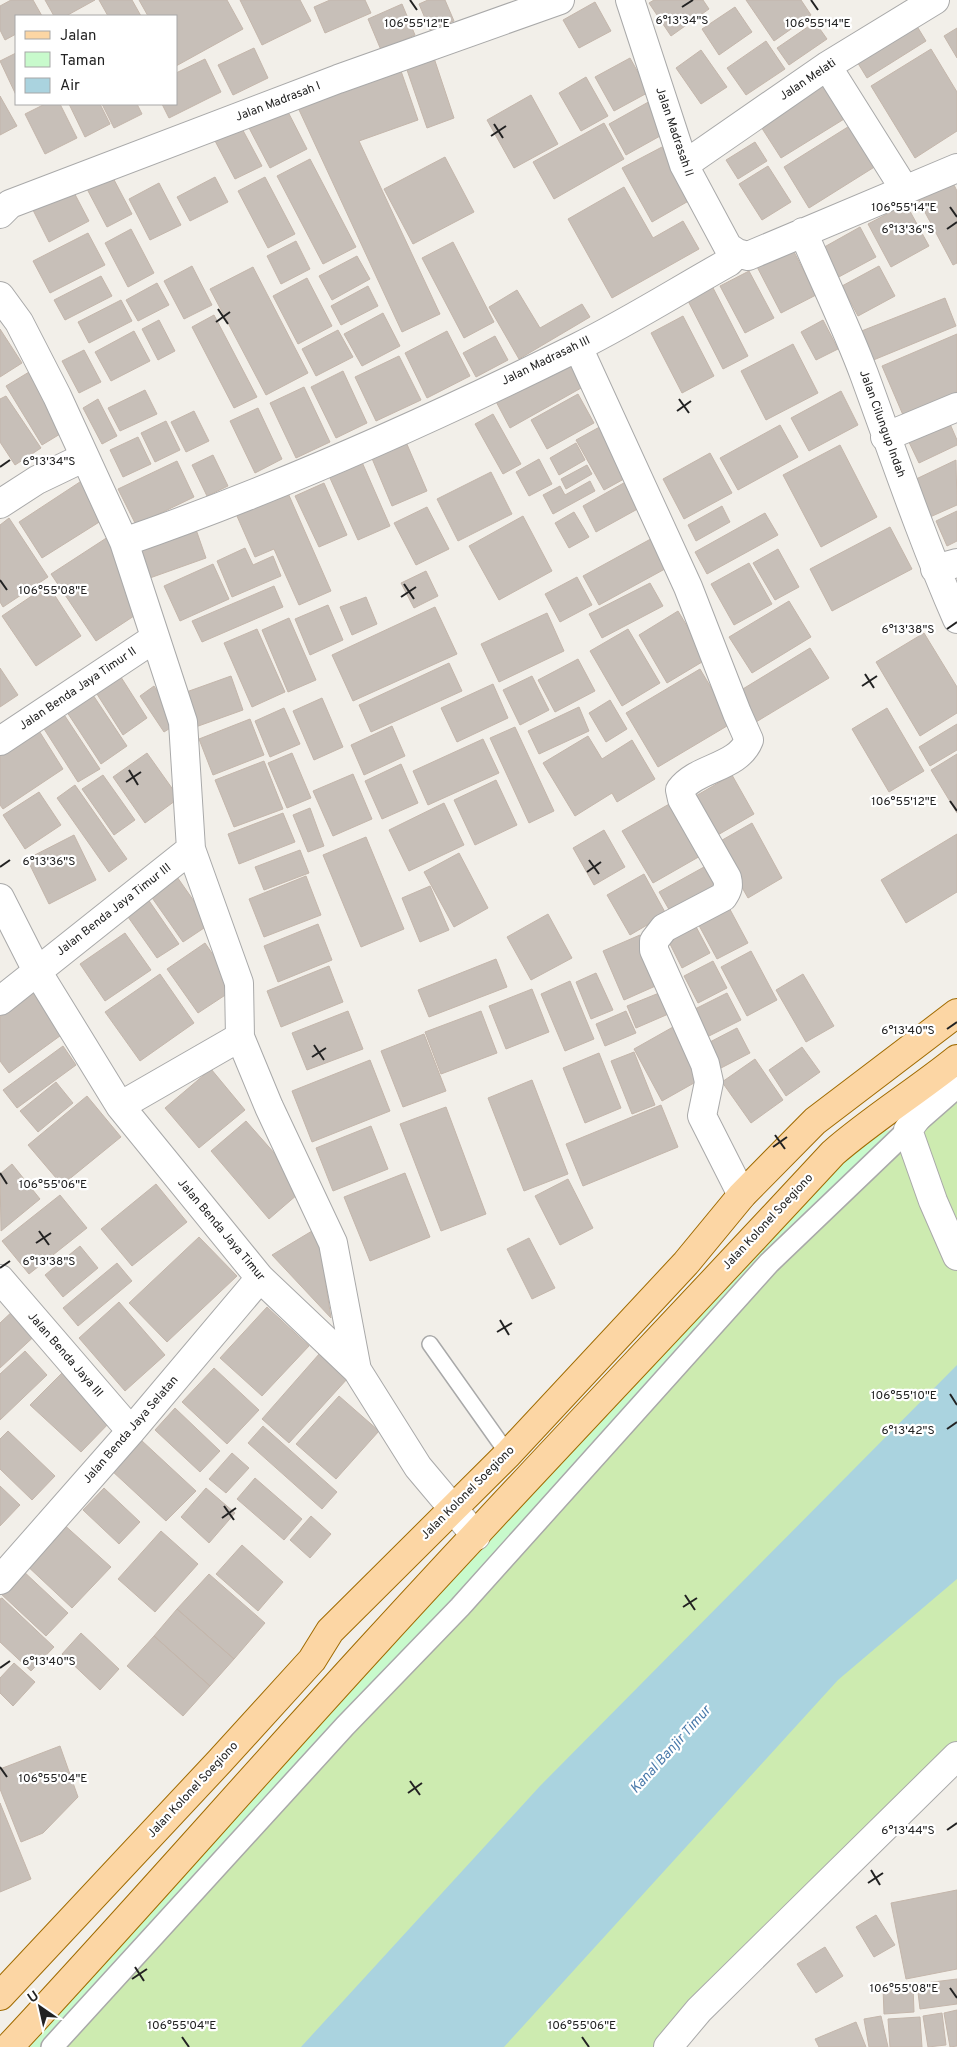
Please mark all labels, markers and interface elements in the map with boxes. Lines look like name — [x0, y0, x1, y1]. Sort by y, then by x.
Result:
text: 6°13'34"S — [655, 13, 709, 29]
legend — [15, 15, 178, 105]
text: 106°55'12"E — [384, 16, 450, 32]
text: 106°55'14"E — [785, 16, 851, 32]
text: Jalan — [60, 27, 97, 46]
text: Taman — [60, 52, 105, 71]
street label: Jalan Melati — [777, 55, 839, 105]
text: Air — [60, 77, 80, 96]
street label: Jalan Madrasah I — [233, 78, 323, 126]
street label: Jalan Madrasah II — [651, 85, 697, 179]
text: 106°55'14"E — [871, 200, 937, 216]
text: 6°13'36"S — [882, 222, 934, 238]
street label: Jalan Madrasah III — [499, 333, 593, 389]
street label: Jalan Cilungup Indah — [855, 368, 909, 480]
text: 6°13'34"S — [22, 454, 76, 470]
text: 106°55'08"E — [19, 583, 87, 599]
text: 6°13'38"S — [882, 622, 934, 638]
street label: Jalan Benda Jaya Timur II — [16, 644, 140, 734]
text: 106°55'12"E — [871, 794, 937, 810]
text: 6°13'36"S — [23, 854, 75, 870]
street label: Jalan Benda Jaya Timur III — [53, 860, 175, 960]
text: 6°13'40"S — [881, 1023, 935, 1039]
street label: Jalan Kolonel Soegiono — [719, 1170, 817, 1274]
street label: Jalan Benda Jaya Timur — [173, 1176, 269, 1285]
text: 106°55'06"E — [19, 1177, 87, 1193]
text: 6°13'38"S — [23, 1254, 75, 1270]
street label: Jalan Benda Jaya III — [24, 1309, 106, 1401]
street label: Jalan Benda Jaya Selatan — [80, 1373, 182, 1487]
text: 106°55'10"E — [871, 1388, 937, 1404]
text: 6°13'42"S — [881, 1423, 935, 1439]
street label: Jalan Kolonel Soegiono — [418, 1443, 518, 1543]
text: 6°13'40"S — [22, 1654, 76, 1670]
water label: Kanal Banjir Timur — [627, 1701, 716, 1797]
street label: Jalan Kolonel Soegiono — [144, 1738, 242, 1842]
text: 106°55'04"E — [19, 1771, 87, 1787]
text: 6°13'44"S — [881, 1823, 935, 1839]
text: 106°55'08"E — [870, 1981, 938, 1997]
north arrow — [15, 1982, 65, 2032]
text: U — [25, 1988, 42, 2007]
text: 106°55'04"E — [148, 2018, 216, 2034]
text: 106°55'06"E — [548, 2018, 616, 2034]

